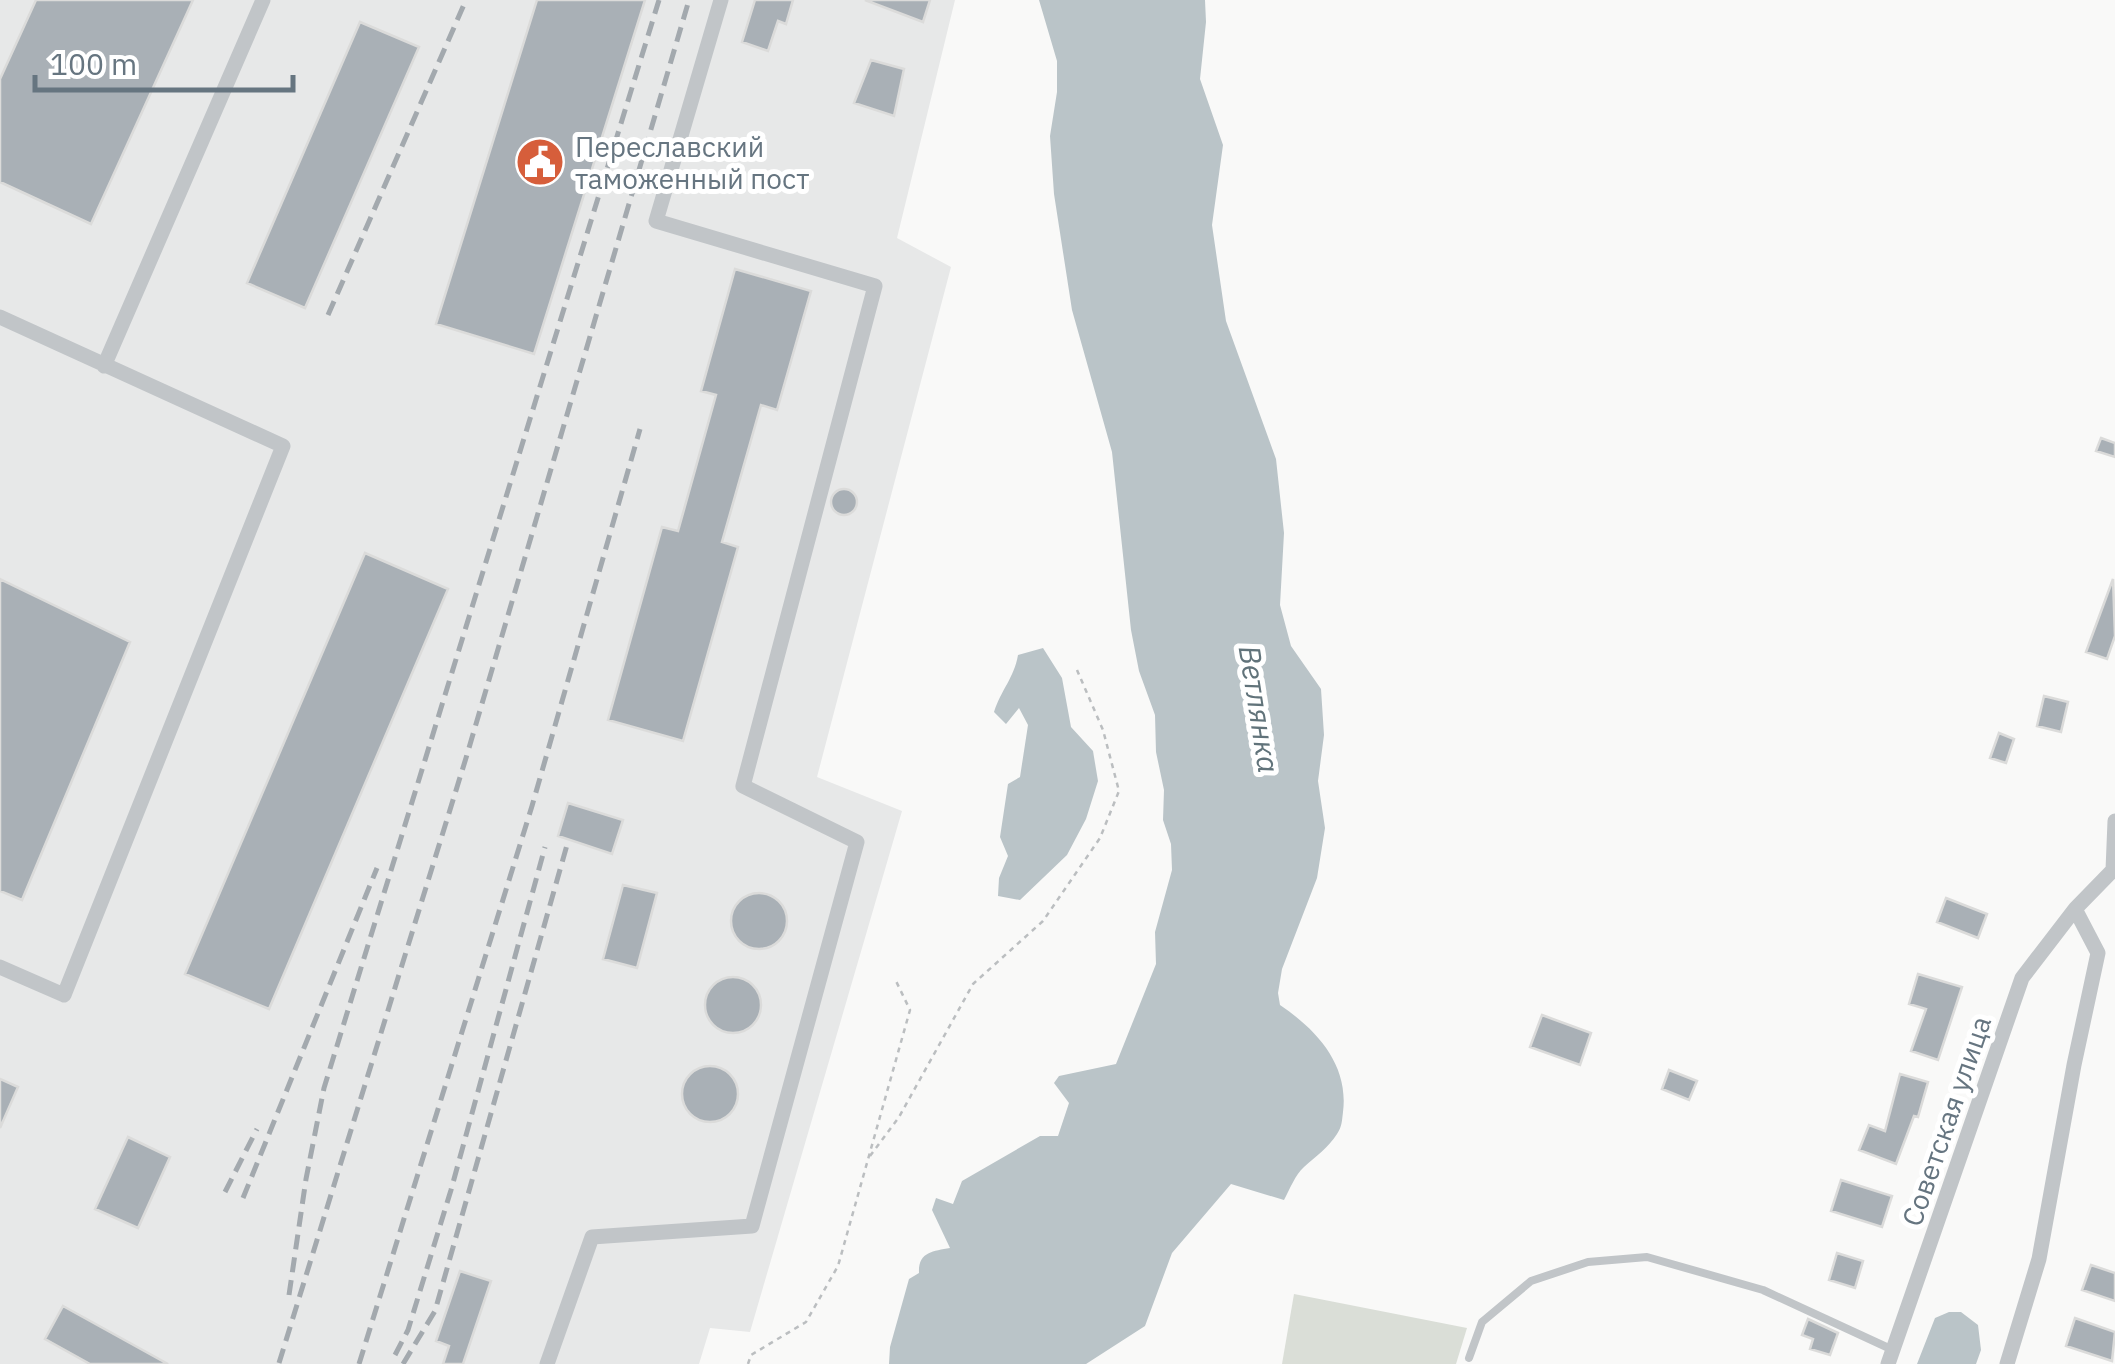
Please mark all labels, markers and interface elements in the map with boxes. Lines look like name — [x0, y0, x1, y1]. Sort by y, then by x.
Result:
scale bar — [35, 30, 292, 92]
text: 100 m — [50, 44, 137, 83]
place label: Переславский таможенный пост — [575, 128, 809, 197]
public building icon: Переславский таможенный пост — [514, 136, 566, 188]
water label: Ветлянка — [1231, 643, 1289, 775]
street label: Советская улица — [1893, 1011, 1999, 1231]

